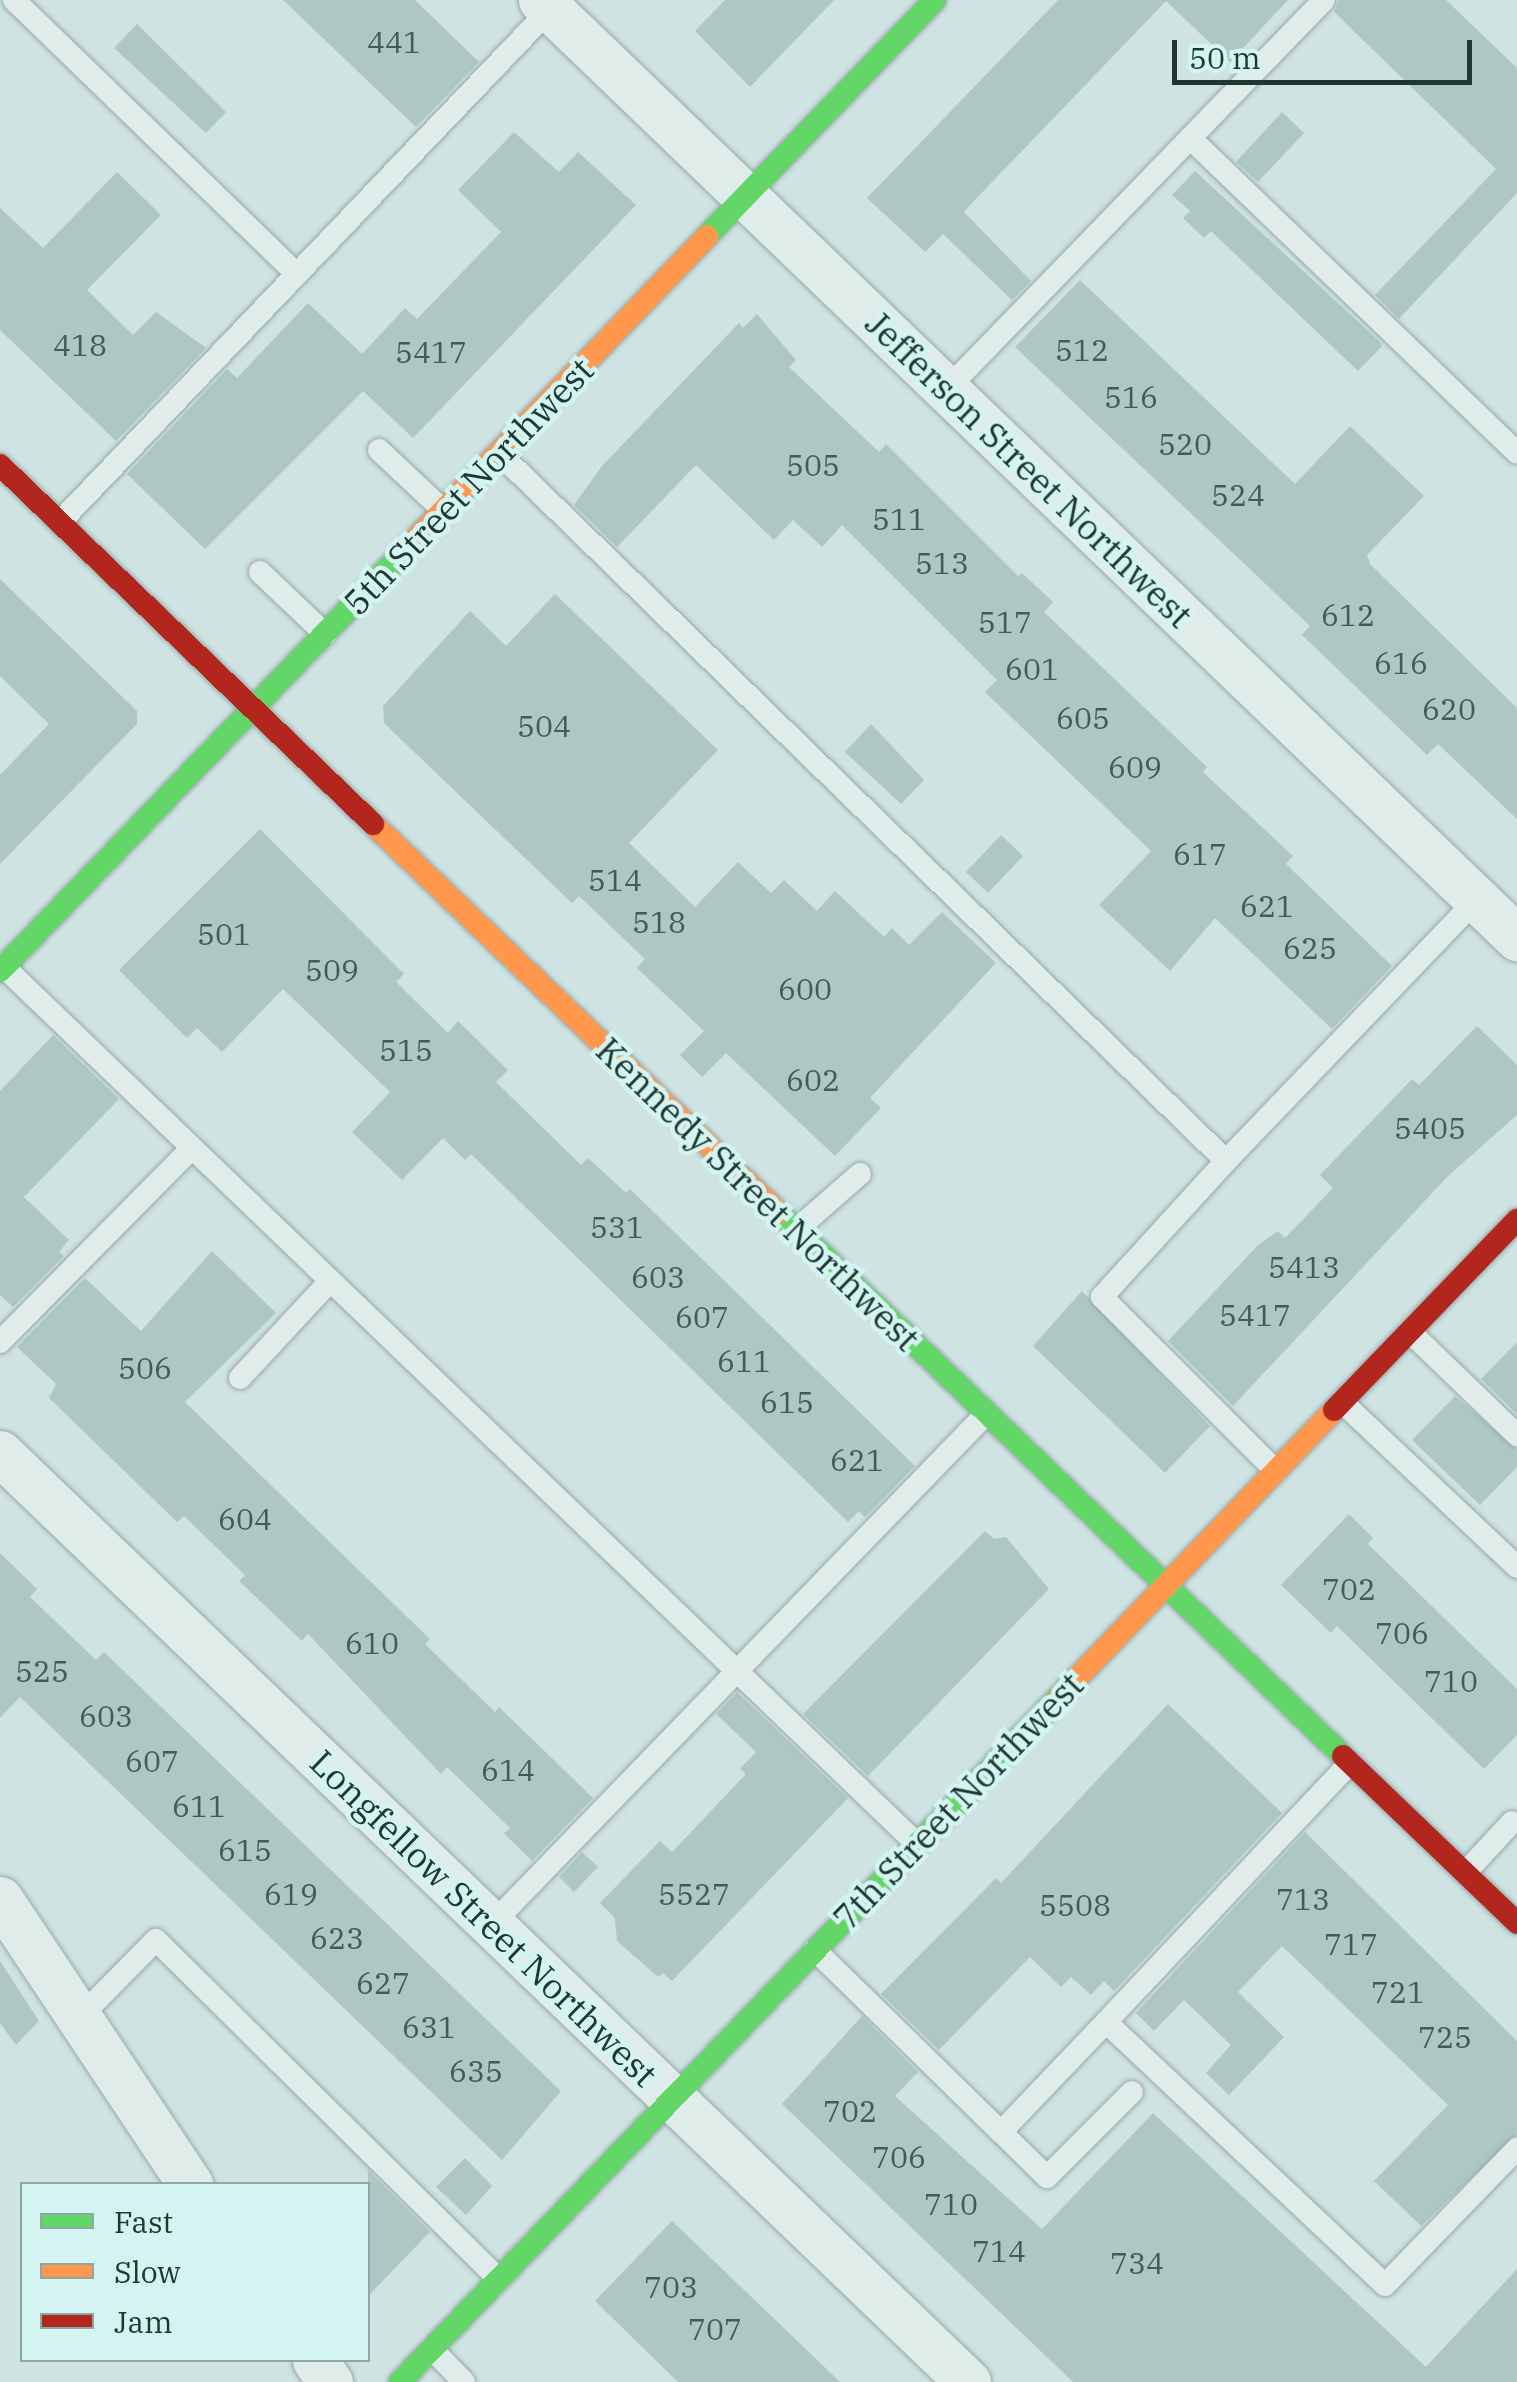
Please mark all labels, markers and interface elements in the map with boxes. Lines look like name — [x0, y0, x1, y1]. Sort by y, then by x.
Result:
scale bar — [1177, 20, 1477, 82]
house number: 441 — [367, 24, 421, 60]
text: 50 m — [1189, 38, 1261, 77]
street label: Jefferson Street Northwest — [857, 302, 1201, 636]
house number: 418 — [53, 327, 107, 363]
house number: 512 — [1055, 332, 1109, 368]
house number: 5417 — [395, 334, 467, 370]
street label: 5th Street Northwest — [334, 349, 602, 623]
house number: 516 — [1104, 379, 1158, 415]
house number: 520 — [1158, 426, 1212, 462]
house number: 505 — [786, 447, 840, 483]
house number: 524 — [1211, 477, 1265, 513]
house number: 511 — [872, 501, 926, 537]
house number: 513 — [915, 545, 969, 581]
house number: 612 — [1321, 597, 1375, 633]
house number: 517 — [978, 604, 1032, 640]
house number: 616 — [1374, 645, 1428, 681]
house number: 601 — [1005, 651, 1059, 687]
house number: 620 — [1422, 691, 1476, 727]
house number: 605 — [1056, 700, 1110, 736]
house number: 504 — [517, 708, 571, 744]
house number: 609 — [1108, 749, 1162, 785]
house number: 617 — [1173, 836, 1227, 872]
house number: 514 — [588, 862, 642, 898]
house number: 621 — [1240, 888, 1294, 924]
house number: 518 — [632, 904, 686, 940]
house number: 501 — [197, 916, 251, 952]
house number: 625 — [1283, 930, 1337, 966]
house number: 509 — [305, 952, 359, 988]
house number: 600 — [778, 971, 832, 1007]
street label: Kennedy Street Northwest — [588, 1029, 928, 1359]
house number: 515 — [379, 1032, 433, 1068]
house number: 602 — [786, 1062, 840, 1098]
house number: 5405 — [1394, 1110, 1466, 1146]
house number: 531 — [590, 1209, 644, 1245]
house number: 5413 — [1268, 1249, 1340, 1285]
house number: 603 — [631, 1259, 685, 1295]
house number: 5417 — [1219, 1297, 1291, 1333]
house number: 607 — [675, 1299, 729, 1335]
house number: 611 — [717, 1343, 771, 1379]
house number: 506 — [118, 1350, 172, 1386]
house number: 615 — [760, 1384, 814, 1420]
house number: 621 — [830, 1442, 884, 1478]
house number: 604 — [218, 1501, 272, 1537]
house number: 702 — [1322, 1571, 1376, 1607]
house number: 706 — [1375, 1615, 1429, 1651]
house number: 610 — [345, 1625, 399, 1661]
house number: 525 — [15, 1653, 69, 1689]
house number: 710 — [1424, 1663, 1478, 1699]
street label: 7th Street Northwest — [824, 1664, 1092, 1938]
house number: 603 — [79, 1698, 133, 1734]
street label: Longfellow Street Northwest — [302, 1741, 666, 2095]
house number: 607 — [125, 1743, 179, 1779]
house number: 614 — [481, 1752, 535, 1788]
house number: 611 — [172, 1788, 226, 1824]
house number: 615 — [218, 1832, 272, 1868]
house number: 619 — [264, 1876, 318, 1912]
house number: 5527 — [658, 1876, 730, 1912]
house number: 713 — [1276, 1881, 1330, 1917]
house number: 5508 — [1039, 1887, 1111, 1923]
house number: 623 — [310, 1920, 364, 1956]
house number: 717 — [1324, 1926, 1378, 1962]
house number: 627 — [356, 1965, 410, 2001]
house number: 721 — [1371, 1974, 1425, 2010]
house number: 631 — [402, 2009, 456, 2045]
house number: 725 — [1418, 2019, 1472, 2055]
house number: 635 — [449, 2053, 503, 2089]
house number: 702 — [823, 2093, 877, 2129]
house number: 706 — [872, 2139, 926, 2175]
legend — [20, 2182, 370, 2362]
house number: 710 — [924, 2186, 978, 2222]
text: Fast — [114, 2202, 173, 2241]
house number: 714 — [972, 2233, 1026, 2269]
house number: 734 — [1110, 2245, 1164, 2281]
text: Slow — [114, 2252, 181, 2291]
house number: 703 — [644, 2269, 698, 2305]
text: Jam — [114, 2302, 173, 2341]
house number: 707 — [688, 2311, 742, 2347]

